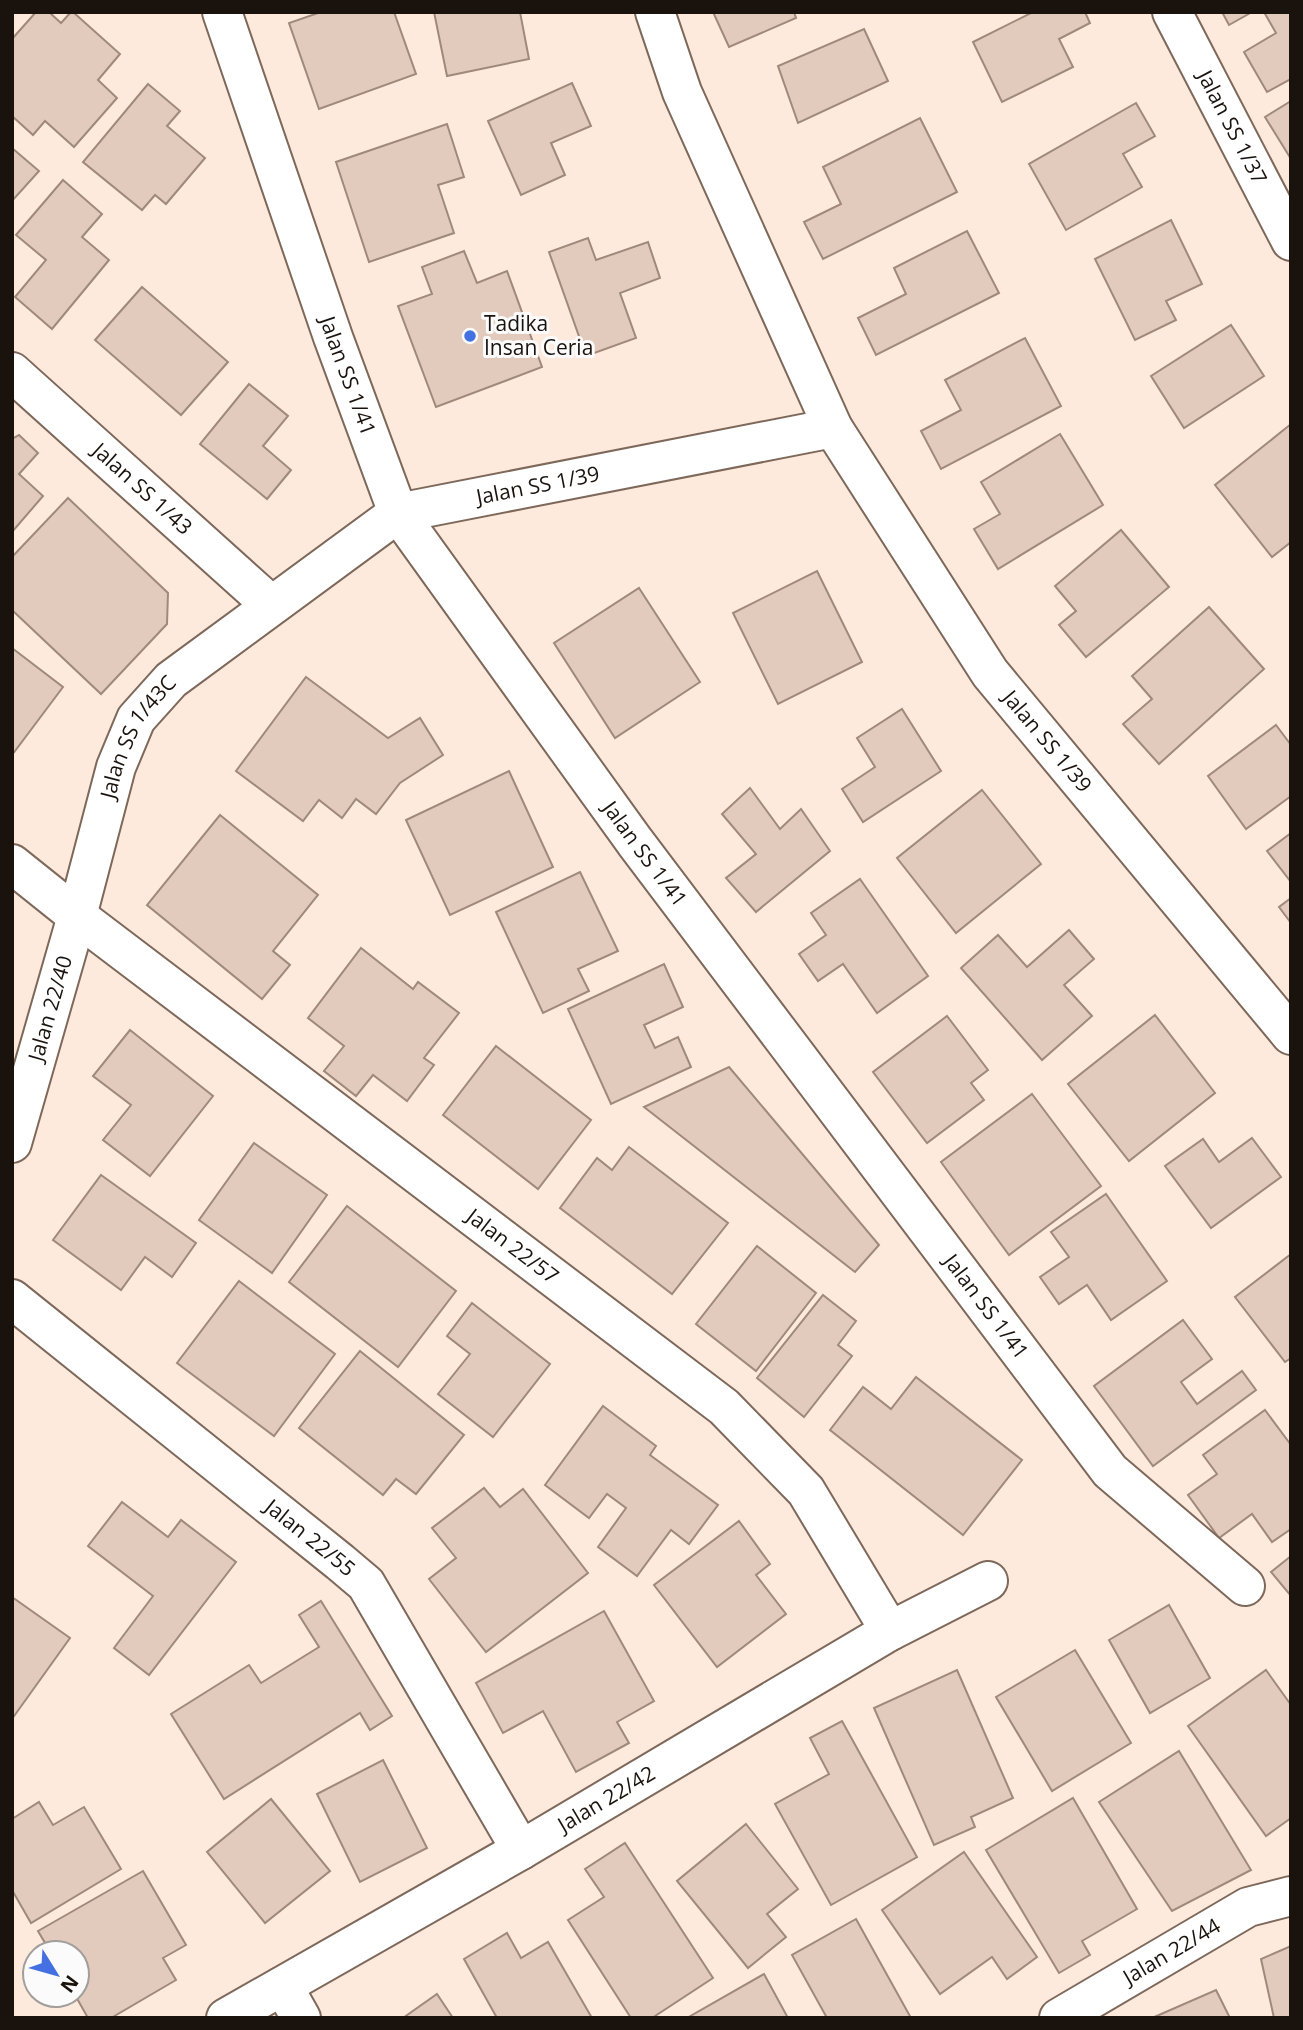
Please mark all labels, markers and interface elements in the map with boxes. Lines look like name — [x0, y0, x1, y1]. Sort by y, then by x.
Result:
street label: Jalan SS 1/37 — [1191, 63, 1274, 189]
place label: Tadika Insan Ceria — [484, 309, 593, 361]
street label: Jalan SS 1/41 — [313, 310, 383, 439]
marker: Tadika Insan Ceria — [462, 328, 478, 344]
street label: Jalan SS 1/43 — [85, 435, 199, 540]
street label: Jalan SS 1/39 — [472, 459, 602, 511]
street label: Jalan SS 1/43C — [93, 669, 182, 803]
street label: Jalan SS 1/39 — [996, 682, 1098, 798]
street label: Jalan SS 1/41 — [596, 793, 694, 912]
street label: Jalan 22/40 — [21, 952, 78, 1066]
street label: Jalan 22/57 — [460, 1201, 565, 1290]
street label: Jalan SS 1/41 — [937, 1246, 1036, 1364]
street label: Jalan 22/55 — [258, 1491, 362, 1582]
street label: Jalan 22/42 — [551, 1759, 660, 1839]
street label: Jalan 22/44 — [1116, 1911, 1225, 1991]
north arrow — [21, 1939, 91, 2009]
text: N — [55, 1970, 85, 1998]

